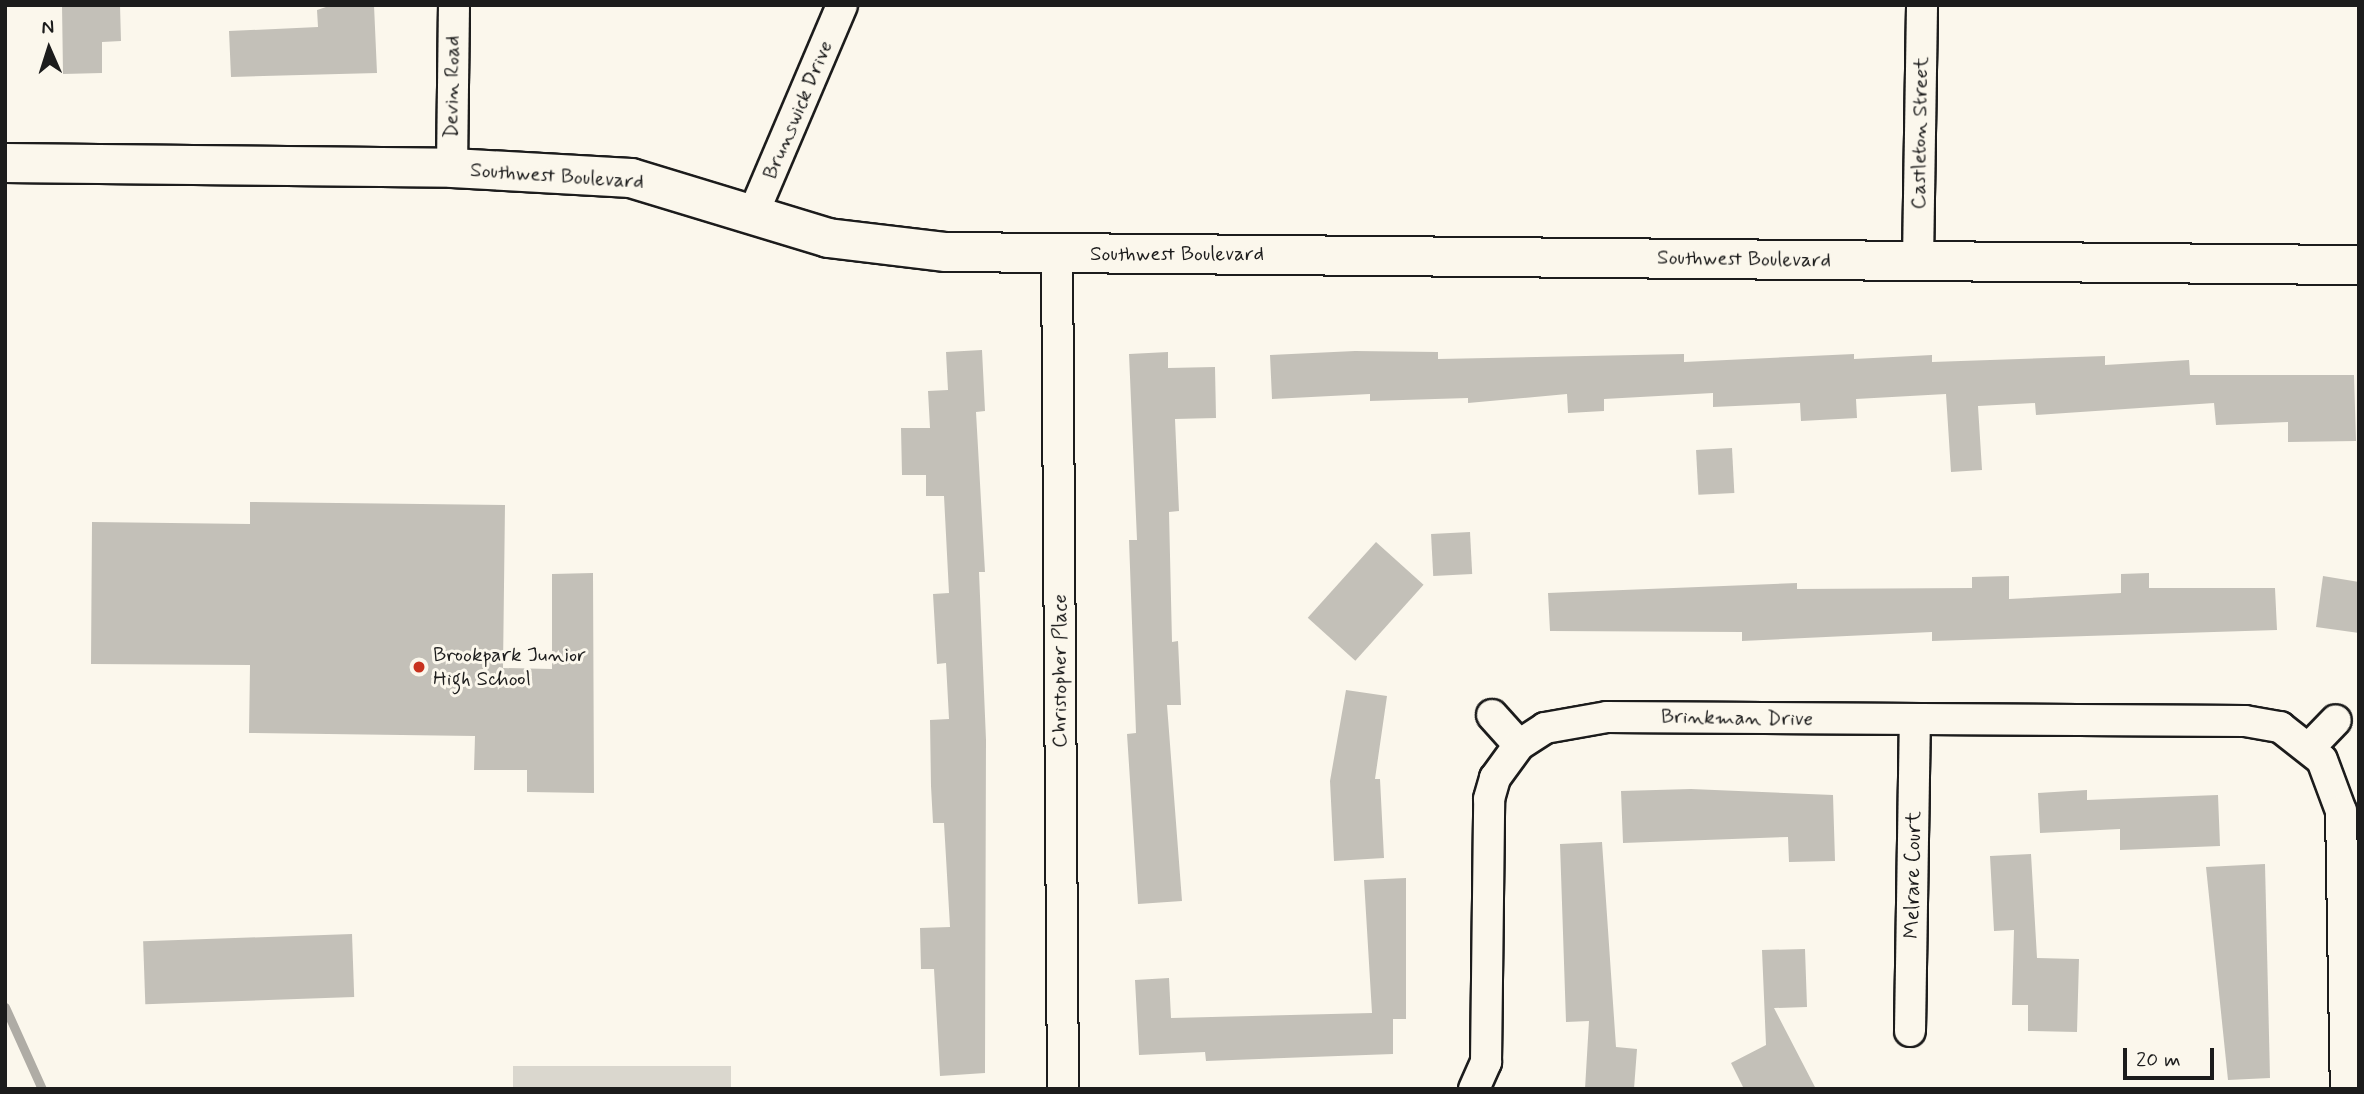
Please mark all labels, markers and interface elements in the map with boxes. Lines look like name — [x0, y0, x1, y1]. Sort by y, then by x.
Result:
north arrow — [14, 14, 84, 84]
text: N — [41, 15, 55, 40]
street label: Devin Road — [439, 35, 465, 139]
street label: Brunswick Drive — [758, 37, 838, 183]
street label: Castleton Street — [1906, 56, 1934, 210]
street label: Southwest Boulevard — [469, 157, 645, 195]
street label: Southwest Boulevard — [1090, 241, 1264, 267]
street label: Southwest Boulevard — [1657, 245, 1831, 273]
street label: Christopher Place — [1047, 594, 1073, 748]
place label: Brookpark Junior High School — [433, 642, 584, 692]
marker: Brookpark Junior High School — [411, 659, 427, 675]
street label: Brinkman Drive — [1661, 704, 1813, 732]
street label: Melrare Court — [1899, 811, 1927, 939]
scale bar — [2126, 1034, 2217, 1078]
text: 20 m — [2136, 1046, 2181, 1074]

